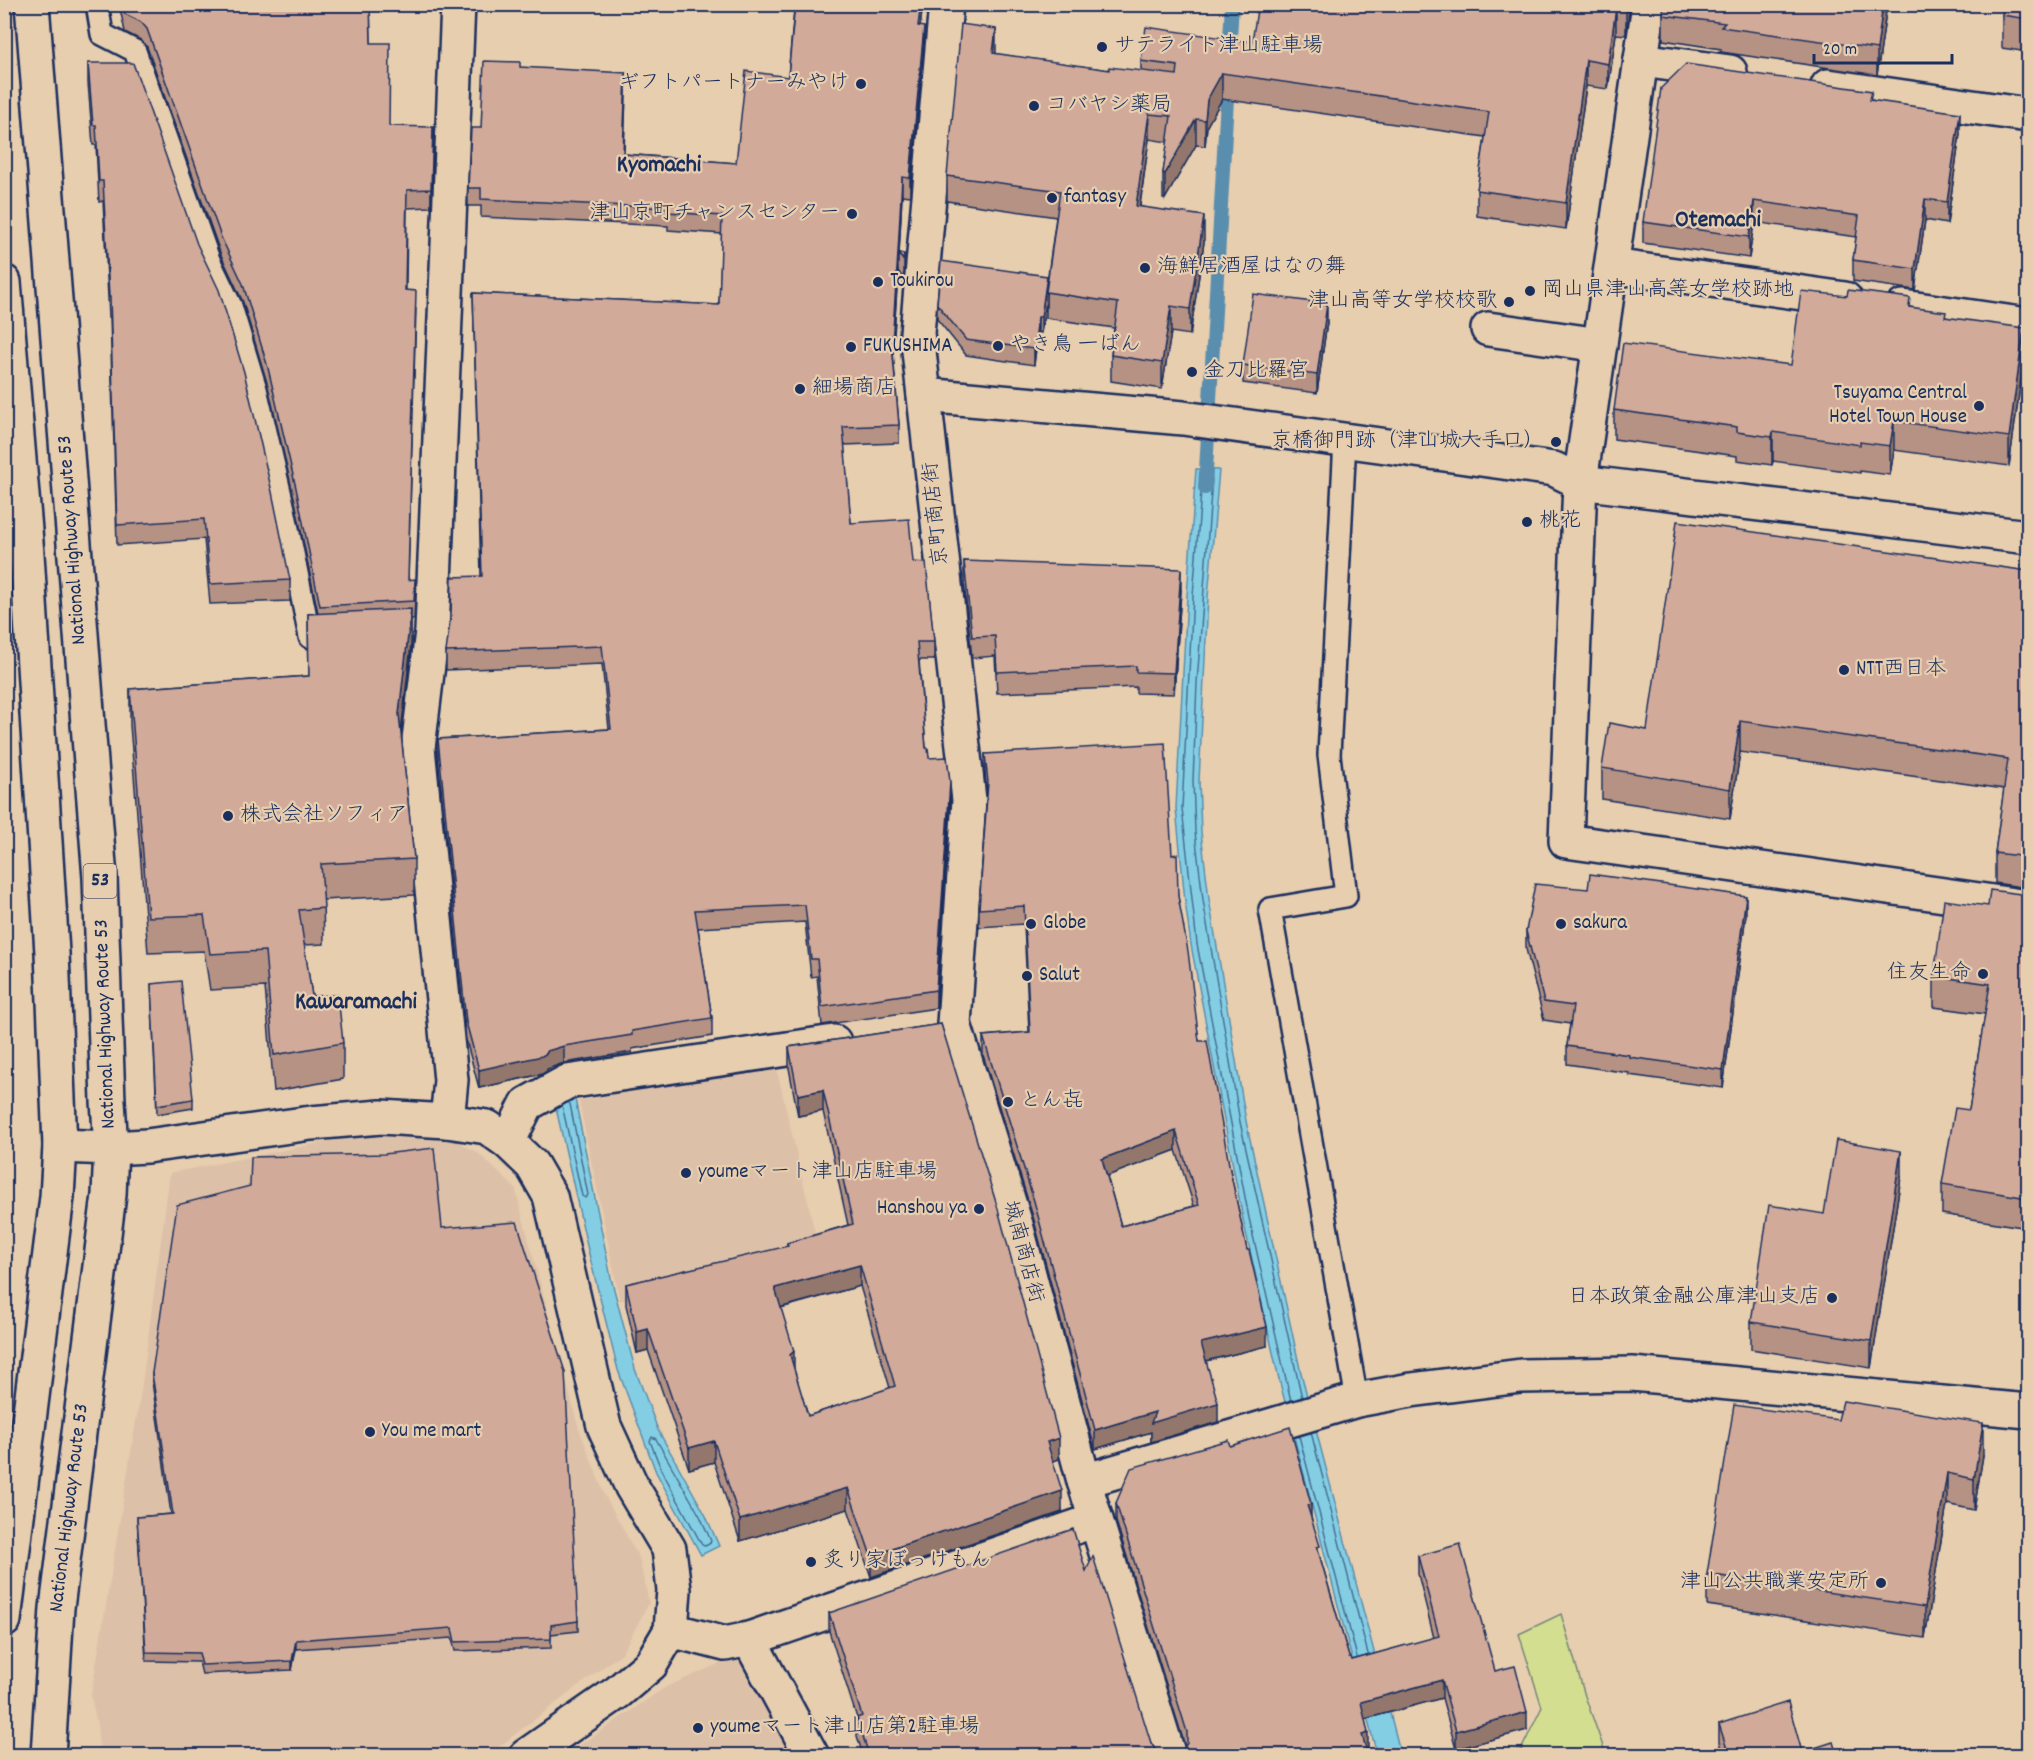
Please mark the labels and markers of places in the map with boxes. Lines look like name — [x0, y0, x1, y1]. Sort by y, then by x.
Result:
place label: サテライト津山駐車場 — [1114, 32, 1323, 62]
marker: サテライト津山駐車場 — [1095, 40, 1109, 54]
place label: ギフトパートナーみやけ — [618, 69, 849, 99]
marker: ギフトパートナーみやけ — [854, 77, 868, 91]
place label: コバヤシ薬局 — [1046, 91, 1172, 121]
marker: コバヤシ薬局 — [1027, 99, 1041, 113]
place label: fantasy — [1064, 183, 1126, 213]
marker: fantasy — [1045, 191, 1059, 205]
place label: 津山京町チャンスセンター — [589, 199, 840, 229]
marker: 津山京町チャンスセンター — [845, 207, 859, 221]
place label: 海鮮居酒屋はなの舞 — [1157, 253, 1346, 283]
marker: 海鮮居酒屋はなの舞 — [1138, 261, 1152, 275]
place label: Toukirou — [890, 267, 954, 297]
marker: Toukirou — [871, 275, 885, 289]
place label: 岡山県津山高等女学校跡地 — [1542, 276, 1794, 306]
marker: 岡山県津山高等女学校跡地 — [1523, 284, 1537, 298]
place label: 津山高等女学校校歌 — [1308, 287, 1497, 317]
marker: 津山高等女学校校歌 — [1502, 295, 1516, 309]
place label: やき鳥 一ばん — [1010, 331, 1141, 361]
place label: FUKUSHIMA — [863, 332, 953, 362]
marker: やき鳥 一ばん — [991, 339, 1005, 353]
marker: FUKUSHIMA — [844, 340, 858, 354]
place label: 金刀比羅宮 — [1204, 357, 1309, 387]
marker: 金刀比羅宮 — [1185, 365, 1199, 379]
place label: 細場商店 — [812, 374, 896, 404]
place label: Tsuyama Central Hotel Town House — [1829, 379, 1967, 433]
marker: 細場商店 — [793, 382, 807, 396]
marker: Tsuyama Central Hotel Town House — [1972, 399, 1986, 413]
place label: 京橋御門跡（津山城大手口） — [1271, 427, 1544, 457]
marker: 京橋御門跡（津山城大手口） — [1549, 435, 1563, 449]
place label: 桃花 — [1539, 507, 1581, 537]
marker: 桃花 — [1520, 515, 1534, 529]
place label: NTT西日本 — [1856, 655, 1946, 685]
marker: NTT西日本 — [1837, 663, 1851, 677]
place label: 株式会社ソフィア — [240, 801, 408, 831]
marker: 株式会社ソフィア — [221, 809, 235, 823]
place label: Globe — [1043, 909, 1086, 939]
place label: sakura — [1573, 909, 1628, 939]
marker: Globe — [1024, 917, 1038, 931]
marker: sakura — [1554, 917, 1568, 931]
place label: 住友生命 — [1887, 959, 1971, 989]
place label: Salut — [1039, 961, 1080, 991]
marker: 住友生命 — [1976, 967, 1990, 981]
marker: Salut — [1020, 969, 1034, 983]
place label: とん㐂 — [1020, 1087, 1083, 1117]
marker: とん㐂 — [1001, 1095, 1015, 1109]
place label: youmeマート津山店駐車場 — [698, 1158, 938, 1188]
marker: youmeマート津山店駐車場 — [679, 1166, 693, 1180]
place label: Hanshou ya — [877, 1194, 968, 1224]
marker: Hanshou ya — [972, 1202, 986, 1216]
place label: 日本政策金融公庫津山支店 — [1568, 1283, 1820, 1313]
marker: 日本政策金融公庫津山支店 — [1825, 1291, 1839, 1305]
place label: You me mart — [382, 1417, 481, 1447]
marker: You me mart — [363, 1425, 377, 1439]
place label: 炙り家ぼっけもん — [823, 1547, 991, 1577]
marker: 炙り家ぼっけもん — [804, 1555, 818, 1569]
place label: 津山公共職業安定所 — [1680, 1568, 1869, 1598]
marker: 津山公共職業安定所 — [1874, 1576, 1888, 1590]
place label: youmeマート津山店第2駐車場 — [710, 1713, 980, 1743]
marker: youmeマート津山店第2駐車場 — [691, 1721, 705, 1735]

